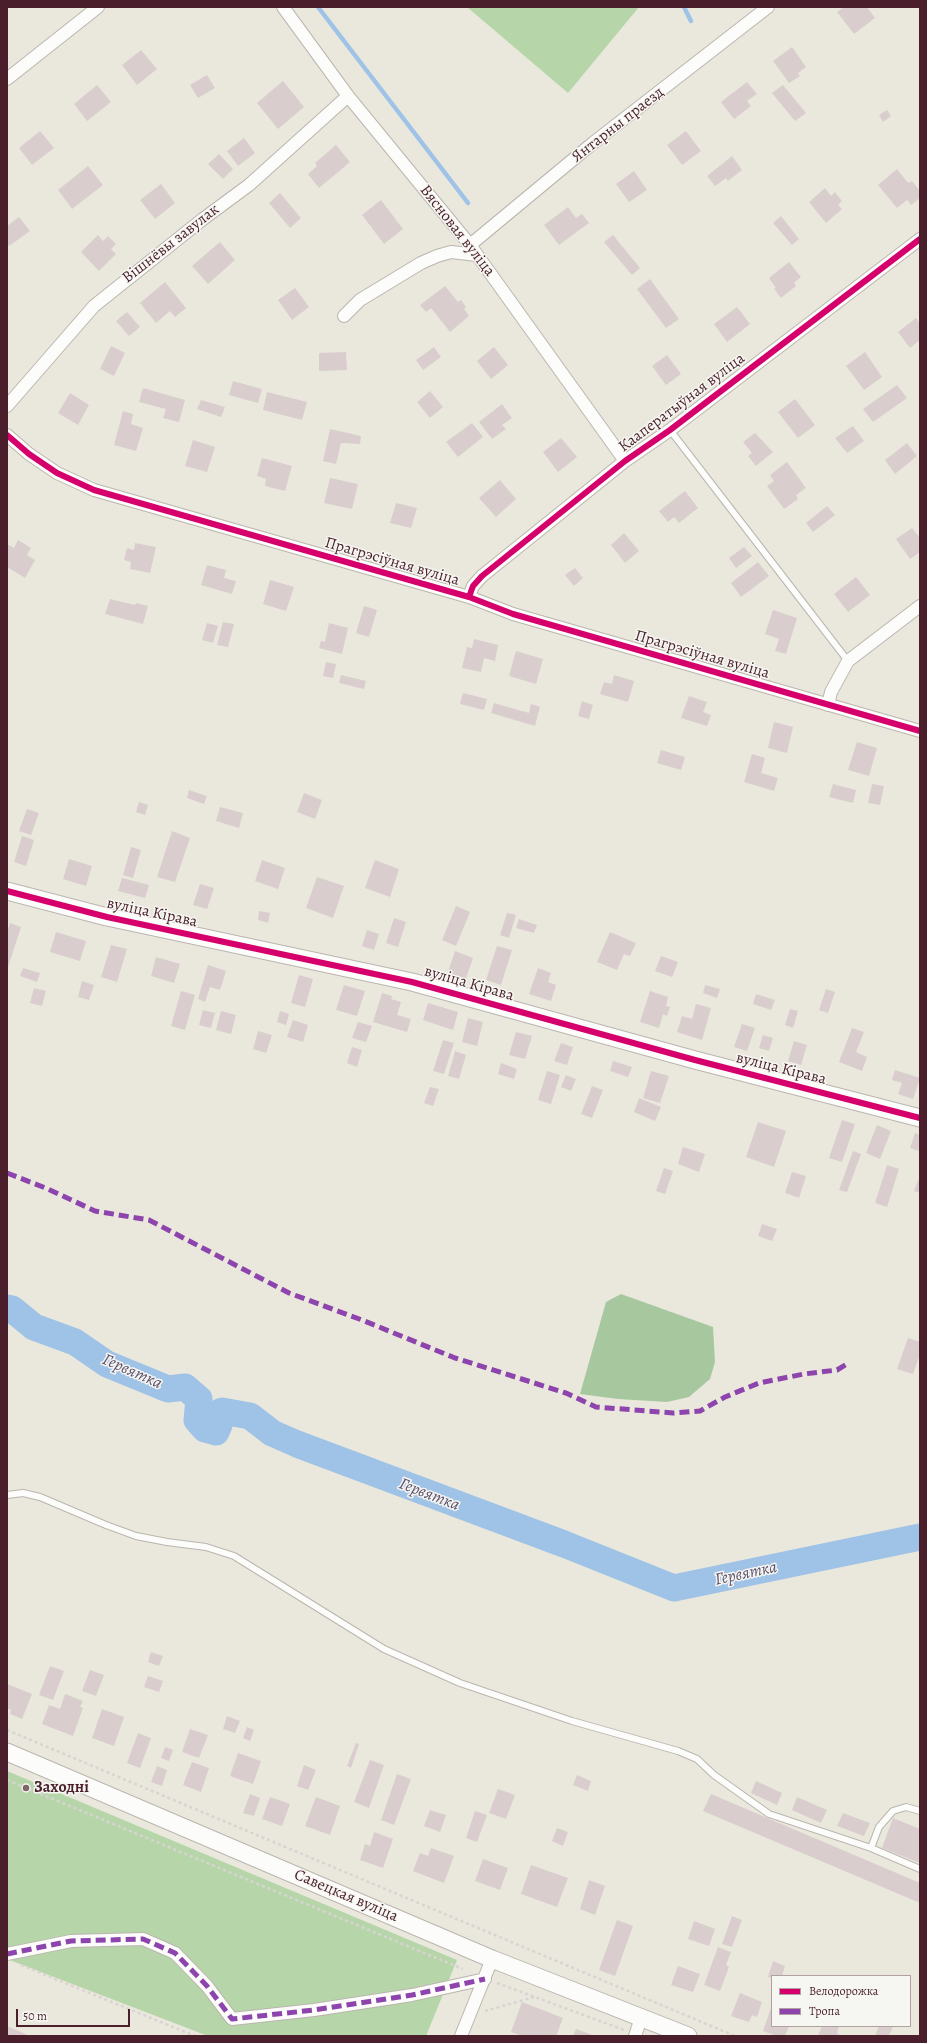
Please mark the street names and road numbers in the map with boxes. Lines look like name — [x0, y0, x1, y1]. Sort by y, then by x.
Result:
street label: Янтарны праезд — [568, 83, 668, 167]
street label: Вясновая вуліца — [415, 181, 499, 281]
street label: Вішнёвы завулак — [119, 200, 223, 288]
street label: Кааператыўная вуліца — [615, 349, 749, 457]
street label: Прагрэсіўная вуліца — [322, 534, 462, 590]
street label: Прагрэсіўная вуліца — [632, 627, 772, 683]
street label: вуліца Кірава — [105, 894, 199, 932]
street label: вуліца Кірава — [422, 962, 516, 1006]
street label: вуліца Кірава — [734, 1049, 828, 1089]
street label: Савецкая вуліца — [291, 1865, 401, 1927]

